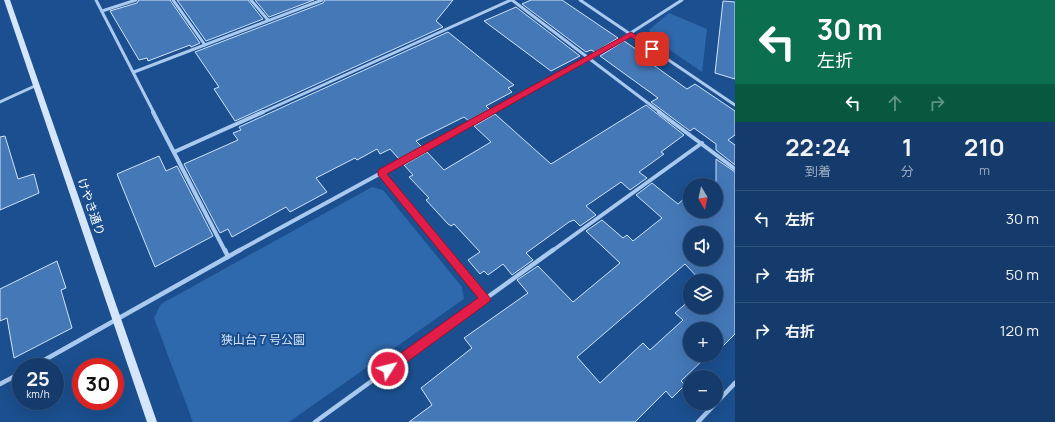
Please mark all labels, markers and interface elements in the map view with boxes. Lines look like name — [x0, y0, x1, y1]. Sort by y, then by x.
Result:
text: 30 m — [817, 10, 882, 48]
icon: left — [751, 16, 803, 68]
pin — [635, 32, 669, 66]
icon: arrive — [641, 38, 663, 60]
text: 左折 — [817, 48, 853, 72]
icon: left — [842, 92, 864, 114]
icon: ahead — [884, 92, 906, 114]
icon: right — [926, 92, 948, 114]
text: 22:24 — [785, 130, 851, 163]
text: 1 — [902, 130, 913, 163]
text: 210 — [964, 130, 1005, 163]
text: m — [979, 161, 990, 179]
text: 到着 — [805, 162, 831, 180]
text: 分 — [901, 162, 914, 180]
street label: けやき通り — [74, 176, 109, 238]
north arrow — [683, 178, 723, 218]
map controls — [683, 178, 723, 410]
icon: left — [751, 208, 773, 230]
text: 30 m — [1006, 208, 1039, 229]
text: 左折 — [785, 209, 815, 230]
button: sound — [683, 226, 723, 266]
icon: right — [751, 264, 773, 286]
text: 50 m — [1005, 264, 1039, 285]
text: 右折 — [785, 265, 815, 286]
button: layers — [683, 274, 723, 314]
icon: right — [751, 320, 773, 342]
text: 120 m — [1000, 320, 1039, 341]
text: 右折 — [785, 321, 815, 342]
button: + — [683, 322, 723, 362]
park label: 狭山台７号公園 — [221, 331, 305, 348]
position arrow — [367, 348, 409, 390]
speed limit sign: 30 — [72, 358, 124, 410]
text: 25 — [26, 365, 50, 392]
button: − — [683, 370, 723, 410]
text: km/h — [26, 387, 50, 401]

